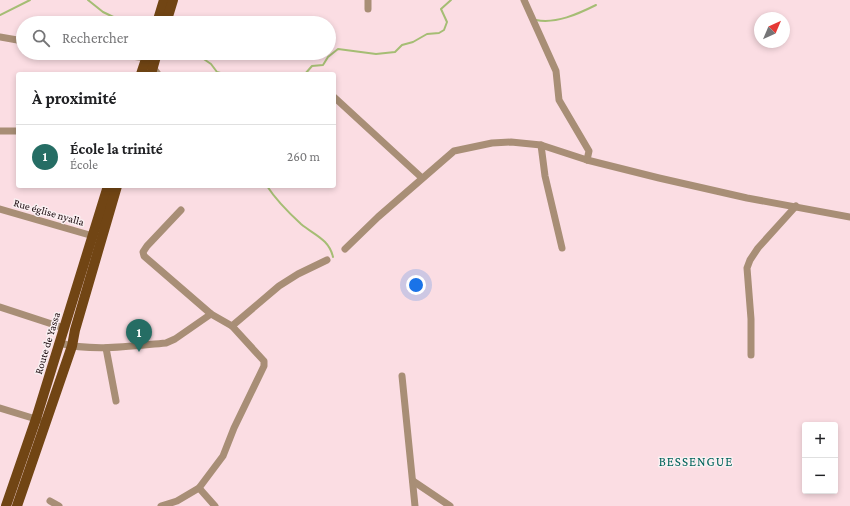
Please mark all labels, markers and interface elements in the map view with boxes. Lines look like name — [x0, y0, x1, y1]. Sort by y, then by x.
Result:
north arrow — [754, 12, 790, 48]
search box — [16, 16, 336, 60]
icon: search — [30, 27, 52, 49]
text: Rechercher — [62, 30, 129, 46]
text: À proximité — [32, 89, 116, 108]
text: École la trinité — [70, 141, 163, 157]
text: 1 — [43, 149, 47, 164]
text: 260 m — [287, 149, 320, 164]
text: École — [70, 157, 98, 172]
street label: Rue église nyalla — [12, 196, 86, 229]
your location — [406, 275, 426, 295]
street label: Route de Yassa — [32, 310, 62, 376]
pin: 1 — [126, 319, 152, 352]
map controls — [802, 422, 838, 494]
button: + — [802, 422, 838, 458]
district label: BESSENGUE — [659, 454, 733, 469]
button: − — [802, 458, 838, 494]

